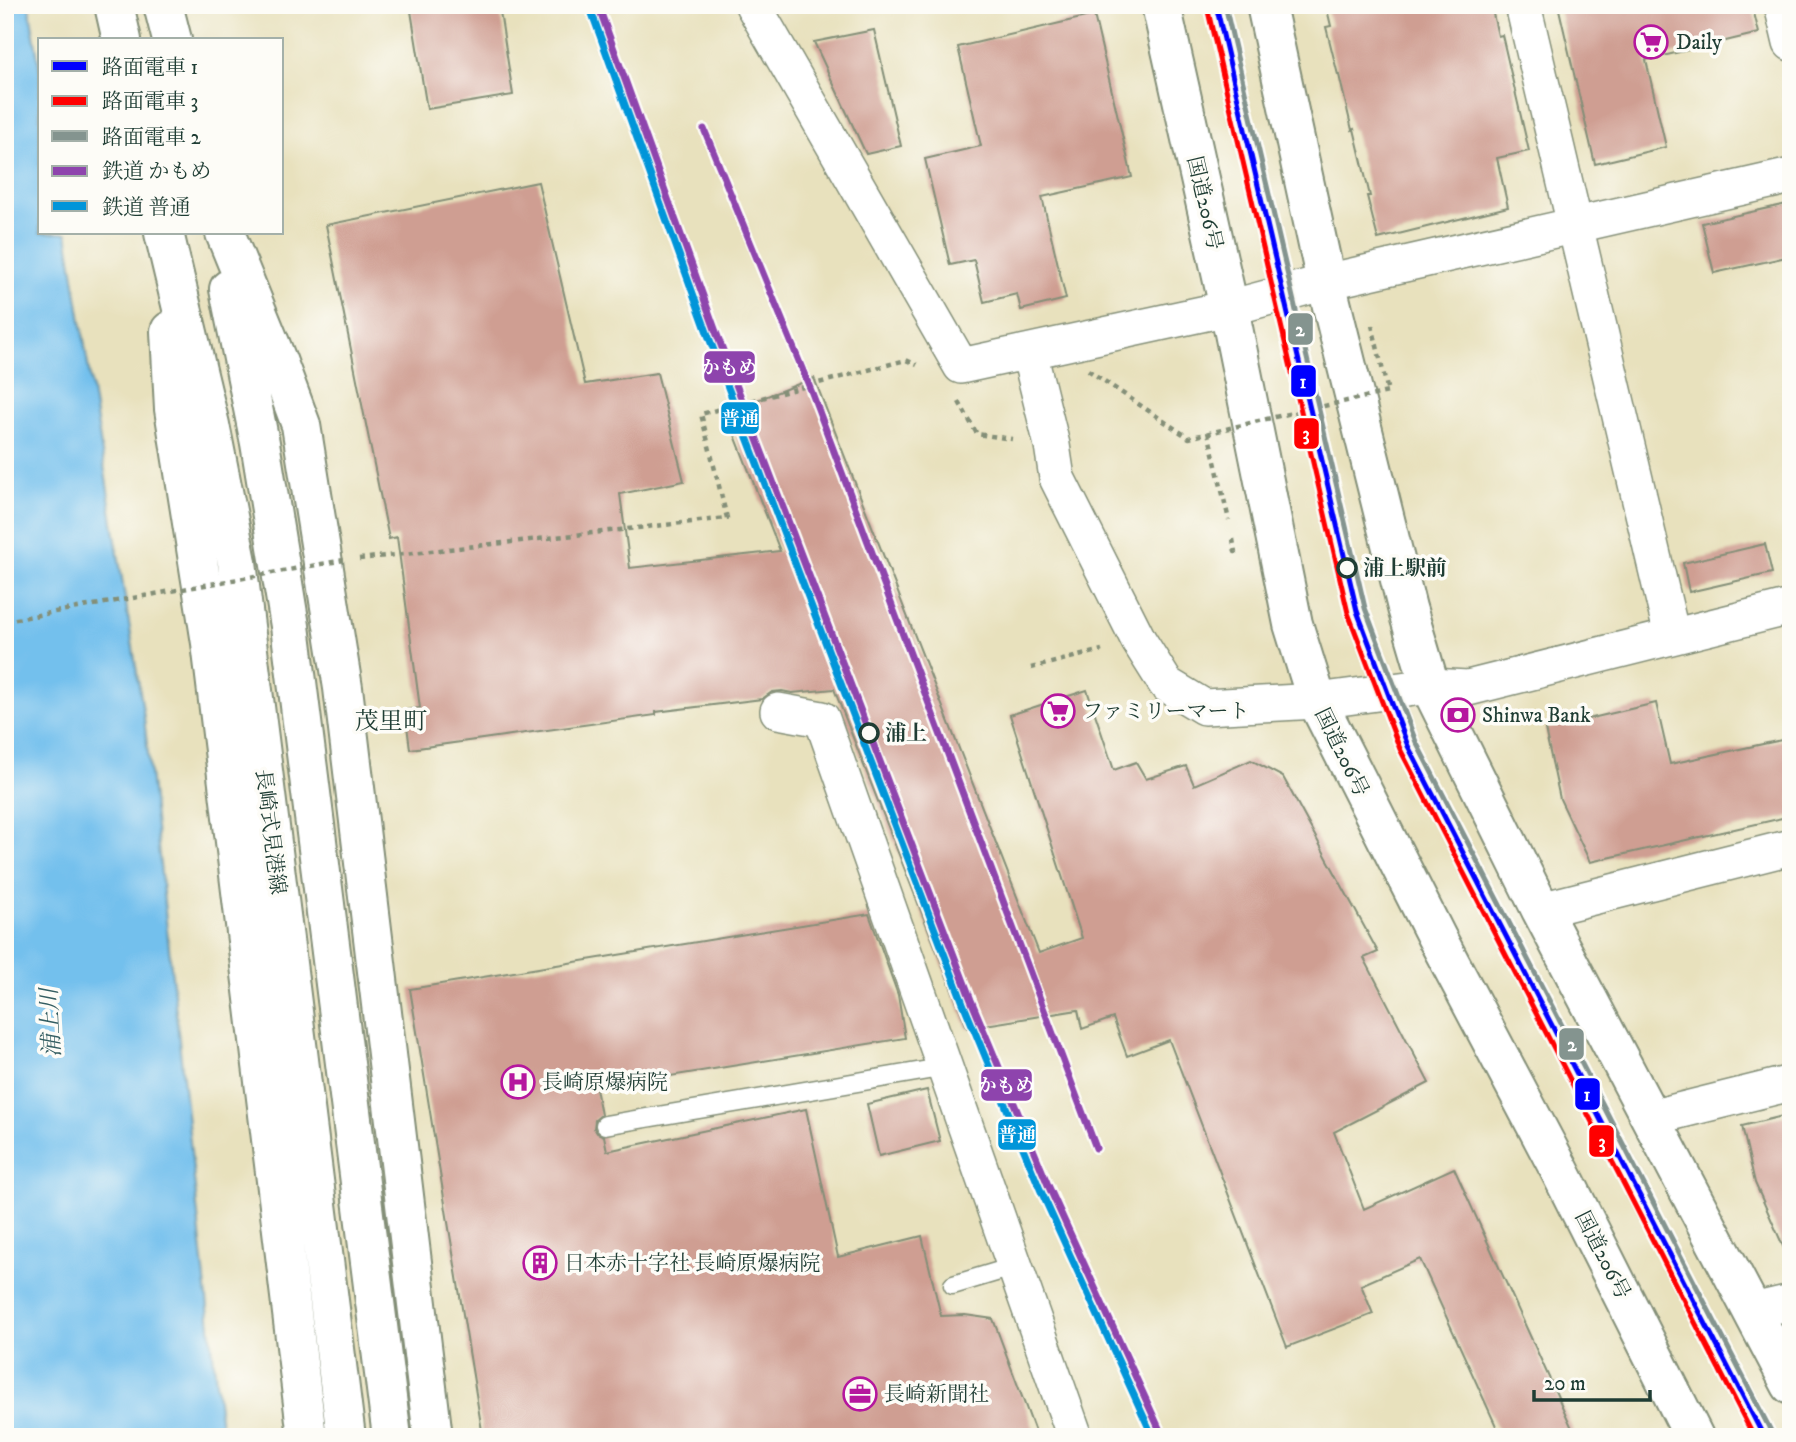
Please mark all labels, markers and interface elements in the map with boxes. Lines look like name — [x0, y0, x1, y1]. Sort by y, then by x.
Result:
supermarket icon: Daily — [1632, 23, 1670, 61]
place label: Daily — [1676, 30, 1723, 56]
legend — [38, 38, 284, 234]
text: 路面電車 1 — [102, 55, 198, 81]
text: 路面電車 3 — [102, 89, 198, 115]
text: 路面電車 2 — [102, 125, 202, 151]
street label: 国道206号 — [1181, 154, 1227, 253]
text: 鉄道 かもめ — [102, 159, 212, 185]
text: 鉄道 普通 — [102, 195, 191, 221]
line badge: 2 — [1287, 312, 1314, 346]
text: 2 — [1295, 319, 1305, 342]
line badge: かもめ — [703, 350, 756, 384]
text: かもめ — [700, 357, 758, 380]
line badge: 1 — [1290, 364, 1317, 398]
text: 1 — [1300, 371, 1307, 394]
line badge: 普通 — [720, 401, 760, 435]
text: 普通 — [721, 408, 759, 431]
line badge: 3 — [1293, 417, 1320, 450]
text: 3 — [1302, 423, 1310, 446]
place label: 浦上駅前 — [1363, 556, 1447, 582]
marker: 浦上駅前 — [1337, 558, 1357, 578]
supermarket icon: ファミリーマート — [1039, 692, 1077, 730]
bank icon: Shinwa Bank — [1439, 696, 1477, 734]
place label: ファミリーマート — [1082, 699, 1250, 725]
place label: Shinwa Bank — [1482, 703, 1591, 729]
street label: 国道206号 — [1308, 704, 1374, 801]
district label: 茂里町 — [355, 707, 427, 737]
place label: 浦上 — [885, 721, 927, 747]
marker: 浦上 — [859, 723, 879, 743]
street label: 長崎式見港線 — [249, 768, 291, 896]
water label: 浦上川 — [35, 985, 68, 1058]
line badge: 2 — [1558, 1027, 1585, 1061]
text: 2 — [1567, 1034, 1577, 1057]
hospital icon: 長崎原爆病院 — [499, 1063, 537, 1101]
line badge: かもめ — [980, 1068, 1033, 1102]
place label: 長崎原爆病院 — [542, 1070, 668, 1096]
text: かもめ — [977, 1075, 1035, 1098]
line badge: 1 — [1574, 1077, 1601, 1111]
text: 1 — [1584, 1084, 1591, 1107]
line badge: 普通 — [997, 1118, 1037, 1151]
text: 普通 — [998, 1124, 1036, 1147]
line badge: 3 — [1588, 1124, 1615, 1158]
text: 3 — [1598, 1131, 1606, 1154]
street label: 国道206号 — [1569, 1207, 1635, 1304]
building icon: 日本赤十字社 長崎原爆病院 — [521, 1244, 559, 1282]
place label: 日本赤十字社 長崎原爆病院 — [564, 1251, 821, 1277]
scale bar — [1534, 1358, 1649, 1402]
text: 20 m — [1544, 1371, 1586, 1397]
office icon: 長崎新聞社 — [841, 1375, 879, 1413]
place label: 長崎新聞社 — [884, 1382, 989, 1408]

